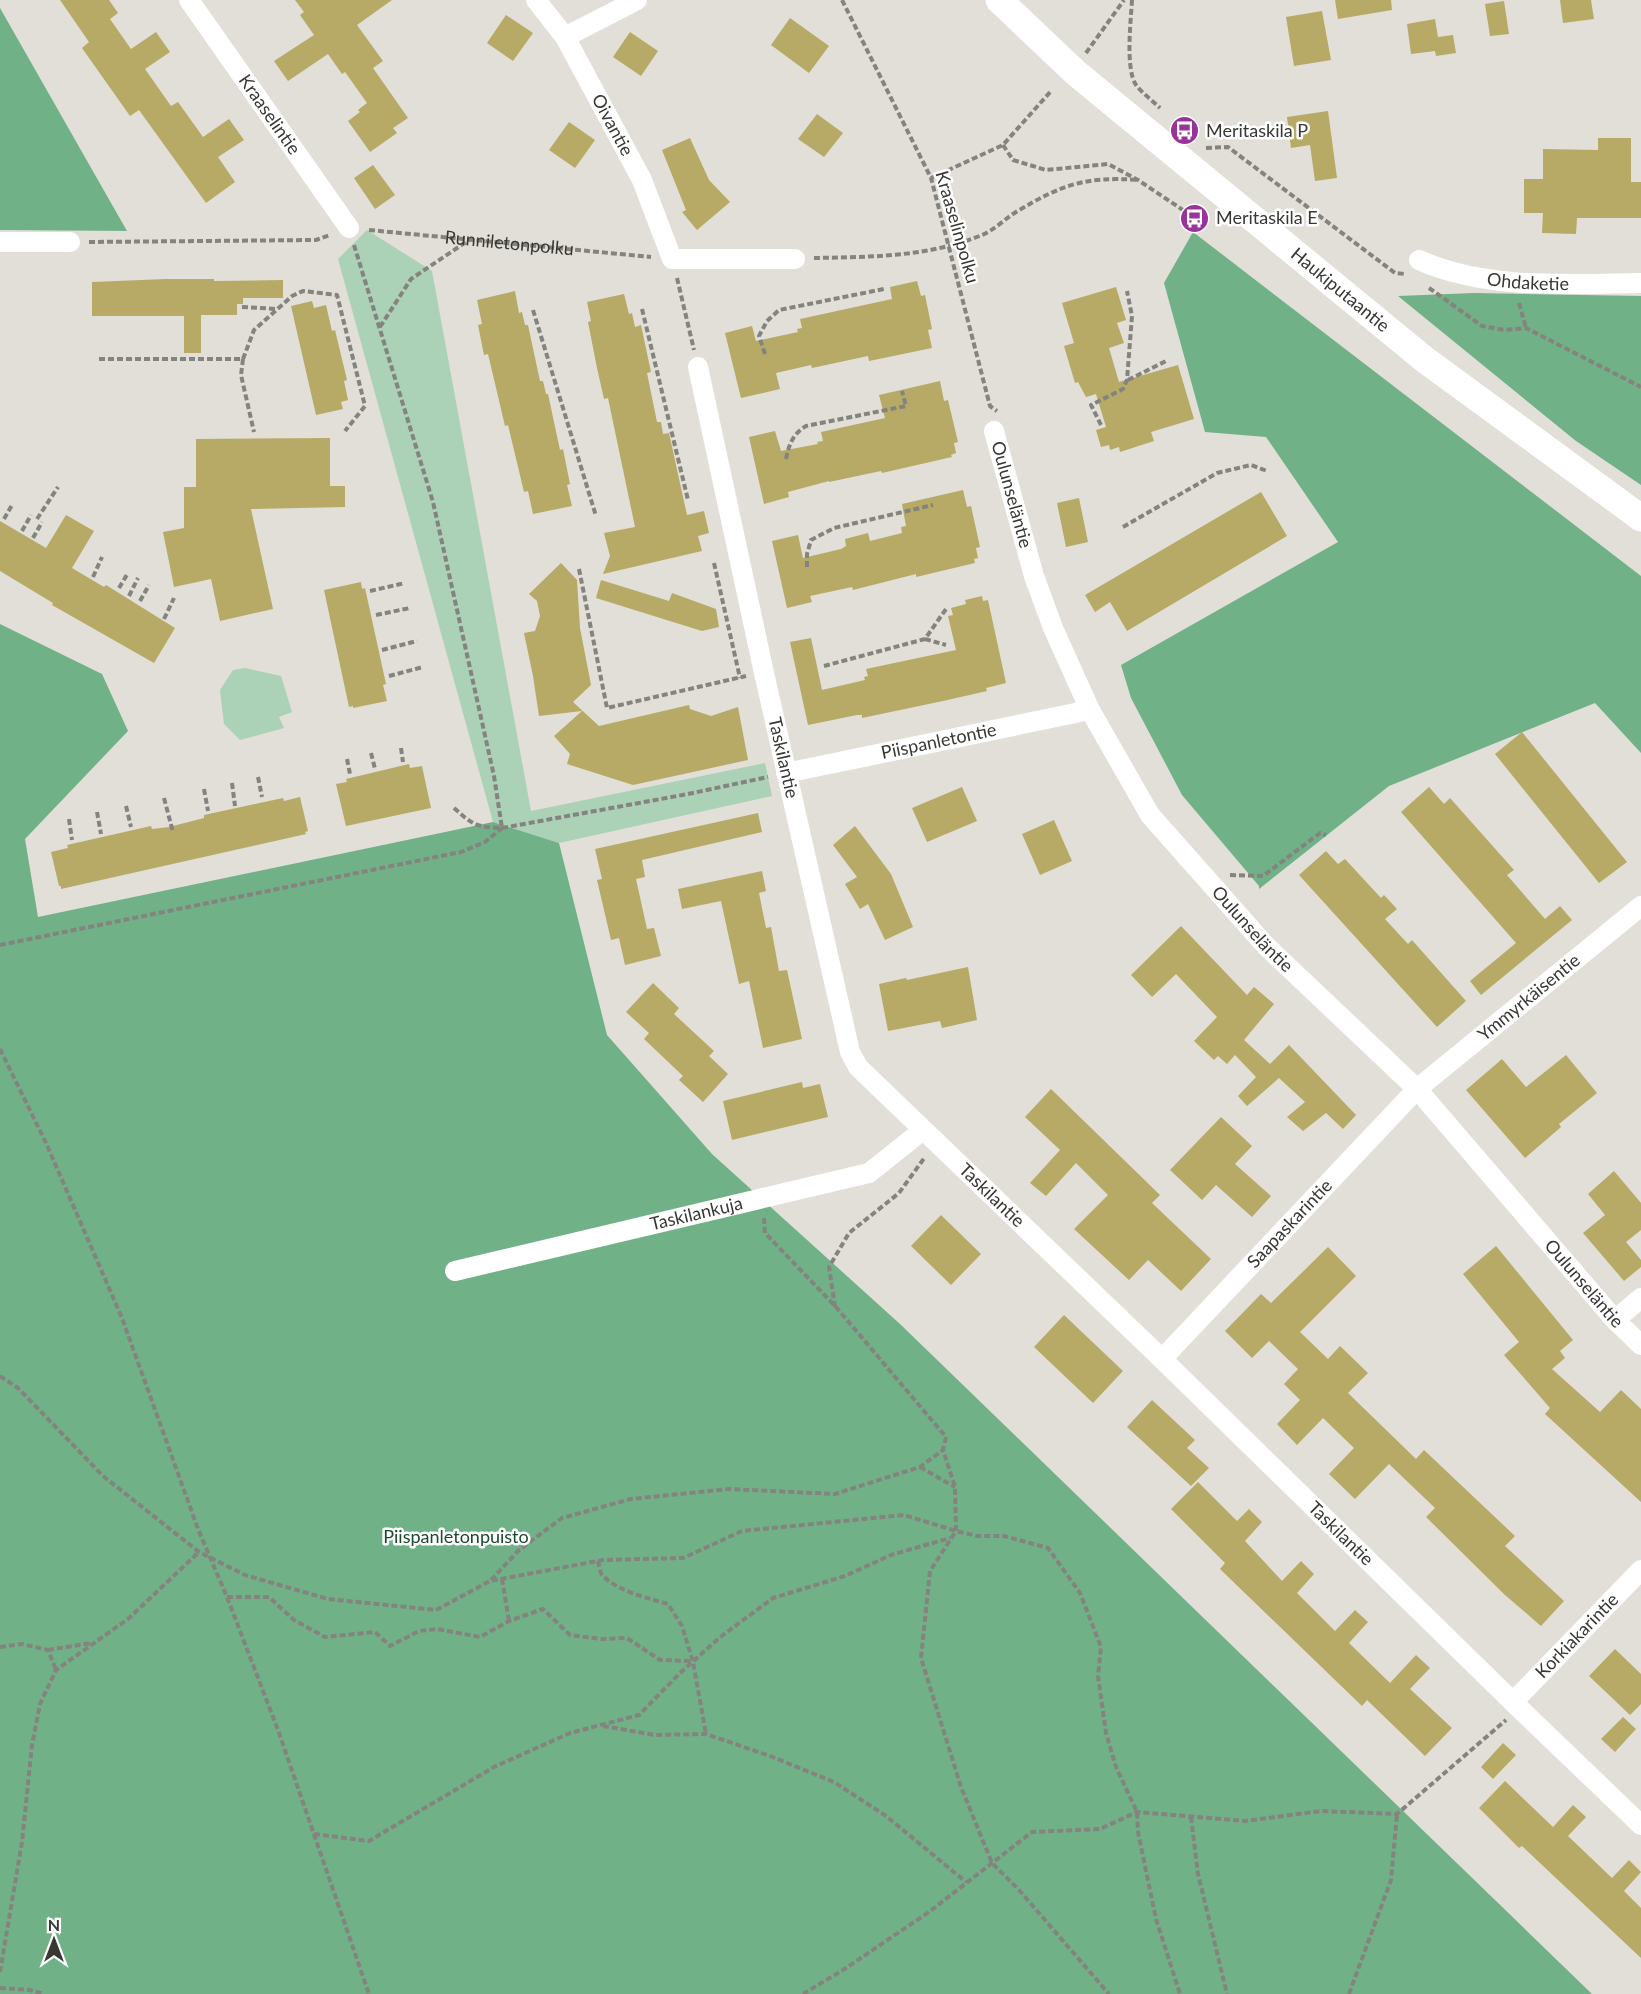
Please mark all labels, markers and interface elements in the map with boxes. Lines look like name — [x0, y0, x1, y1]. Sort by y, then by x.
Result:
street label: Kraaselintie — [235, 70, 306, 158]
street label: Oivantie — [588, 90, 639, 159]
bus stop icon: Meritaskila P — [1169, 115, 1201, 147]
place label: Meritaskila P — [1206, 119, 1308, 141]
street label: Kraaselinpolku — [931, 168, 985, 285]
bus stop icon: Meritaskila E — [1179, 202, 1211, 234]
place label: Meritaskila E — [1216, 206, 1318, 228]
street label: Runniletonpolku — [444, 225, 575, 260]
street label: Haukiputaantie — [1287, 242, 1394, 336]
street label: Ohdaketie — [1486, 267, 1569, 294]
street label: Oulunseläntie — [987, 439, 1038, 550]
street label: Taskilantie — [764, 715, 804, 800]
street label: Piispanletontie — [879, 718, 998, 763]
street label: Oulunseläntie — [1208, 881, 1298, 976]
street label: Ymmyrkäisentie — [1473, 949, 1584, 1045]
street label: Taskilantie — [955, 1158, 1030, 1231]
street label: Saapaskarintie — [1242, 1174, 1336, 1272]
street label: Taskilankuja — [648, 1191, 745, 1234]
street label: Oulunseläntie — [1541, 1234, 1628, 1332]
street label: Taskilantie — [1304, 1496, 1379, 1570]
park label: Piispanletonpuisto — [383, 1525, 529, 1547]
street label: Korkiakarintie — [1530, 1588, 1623, 1682]
north arrow — [24, 1910, 84, 1970]
text: N — [48, 1915, 60, 1934]

